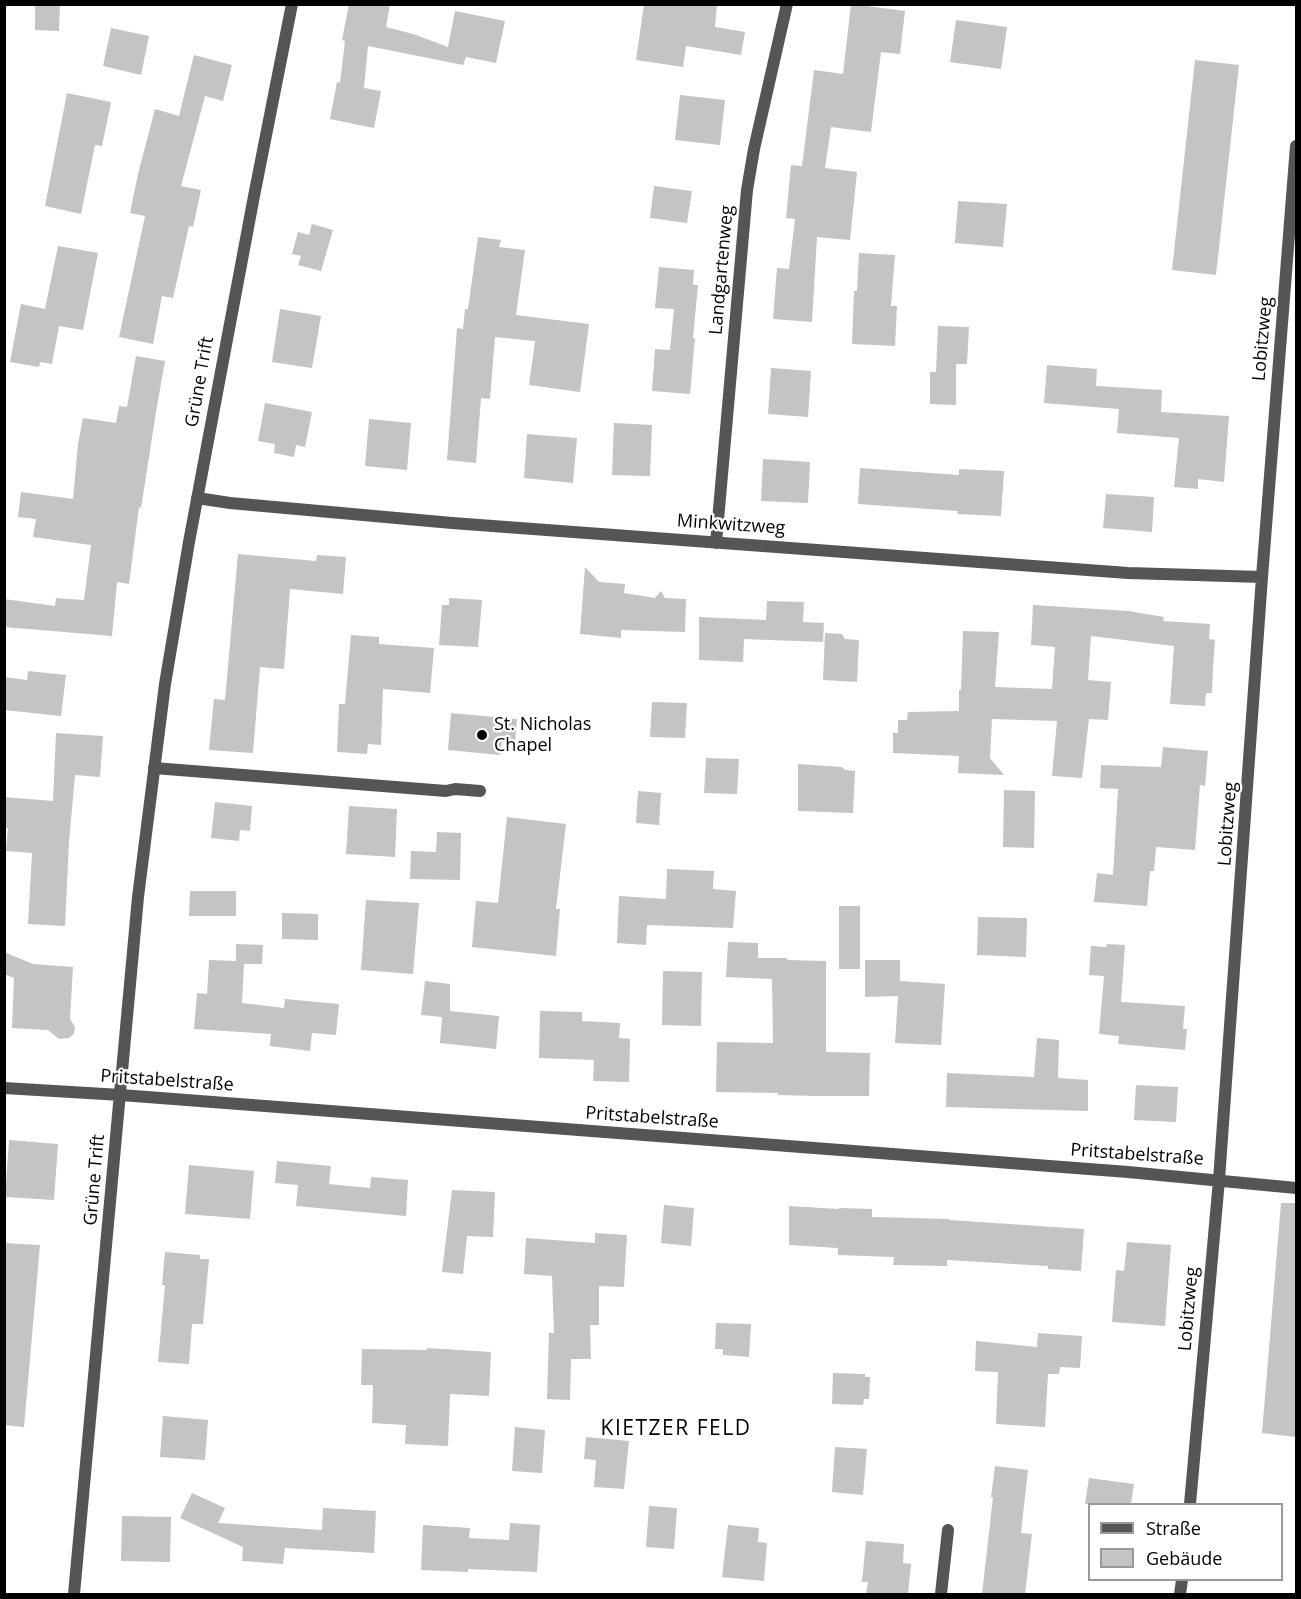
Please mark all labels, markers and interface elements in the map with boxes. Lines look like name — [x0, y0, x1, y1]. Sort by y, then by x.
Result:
street label: Landgartenweg — [706, 204, 738, 336]
street label: Lobitzweg — [1249, 296, 1277, 382]
street label: Grüne Trift — [181, 335, 219, 429]
street label: Minkwitzweg — [676, 510, 786, 540]
place label: St. Nicholas Chapel — [494, 714, 591, 756]
marker: St. Nicholas Chapel — [475, 728, 489, 742]
street label: Lobitzweg — [1214, 781, 1242, 867]
street label: Pritstabelstraße — [100, 1066, 234, 1096]
street label: Pritstabelstraße — [585, 1103, 719, 1133]
street label: Grüne Trift — [80, 1133, 110, 1227]
street label: Pritstabelstraße — [1070, 1140, 1204, 1170]
street label: Lobitzweg — [1175, 1266, 1203, 1352]
district label: KIETZER FELD — [601, 1416, 751, 1442]
legend — [1088, 1503, 1283, 1581]
text: Straße — [1146, 1516, 1201, 1540]
text: Gebäude — [1146, 1546, 1222, 1570]

